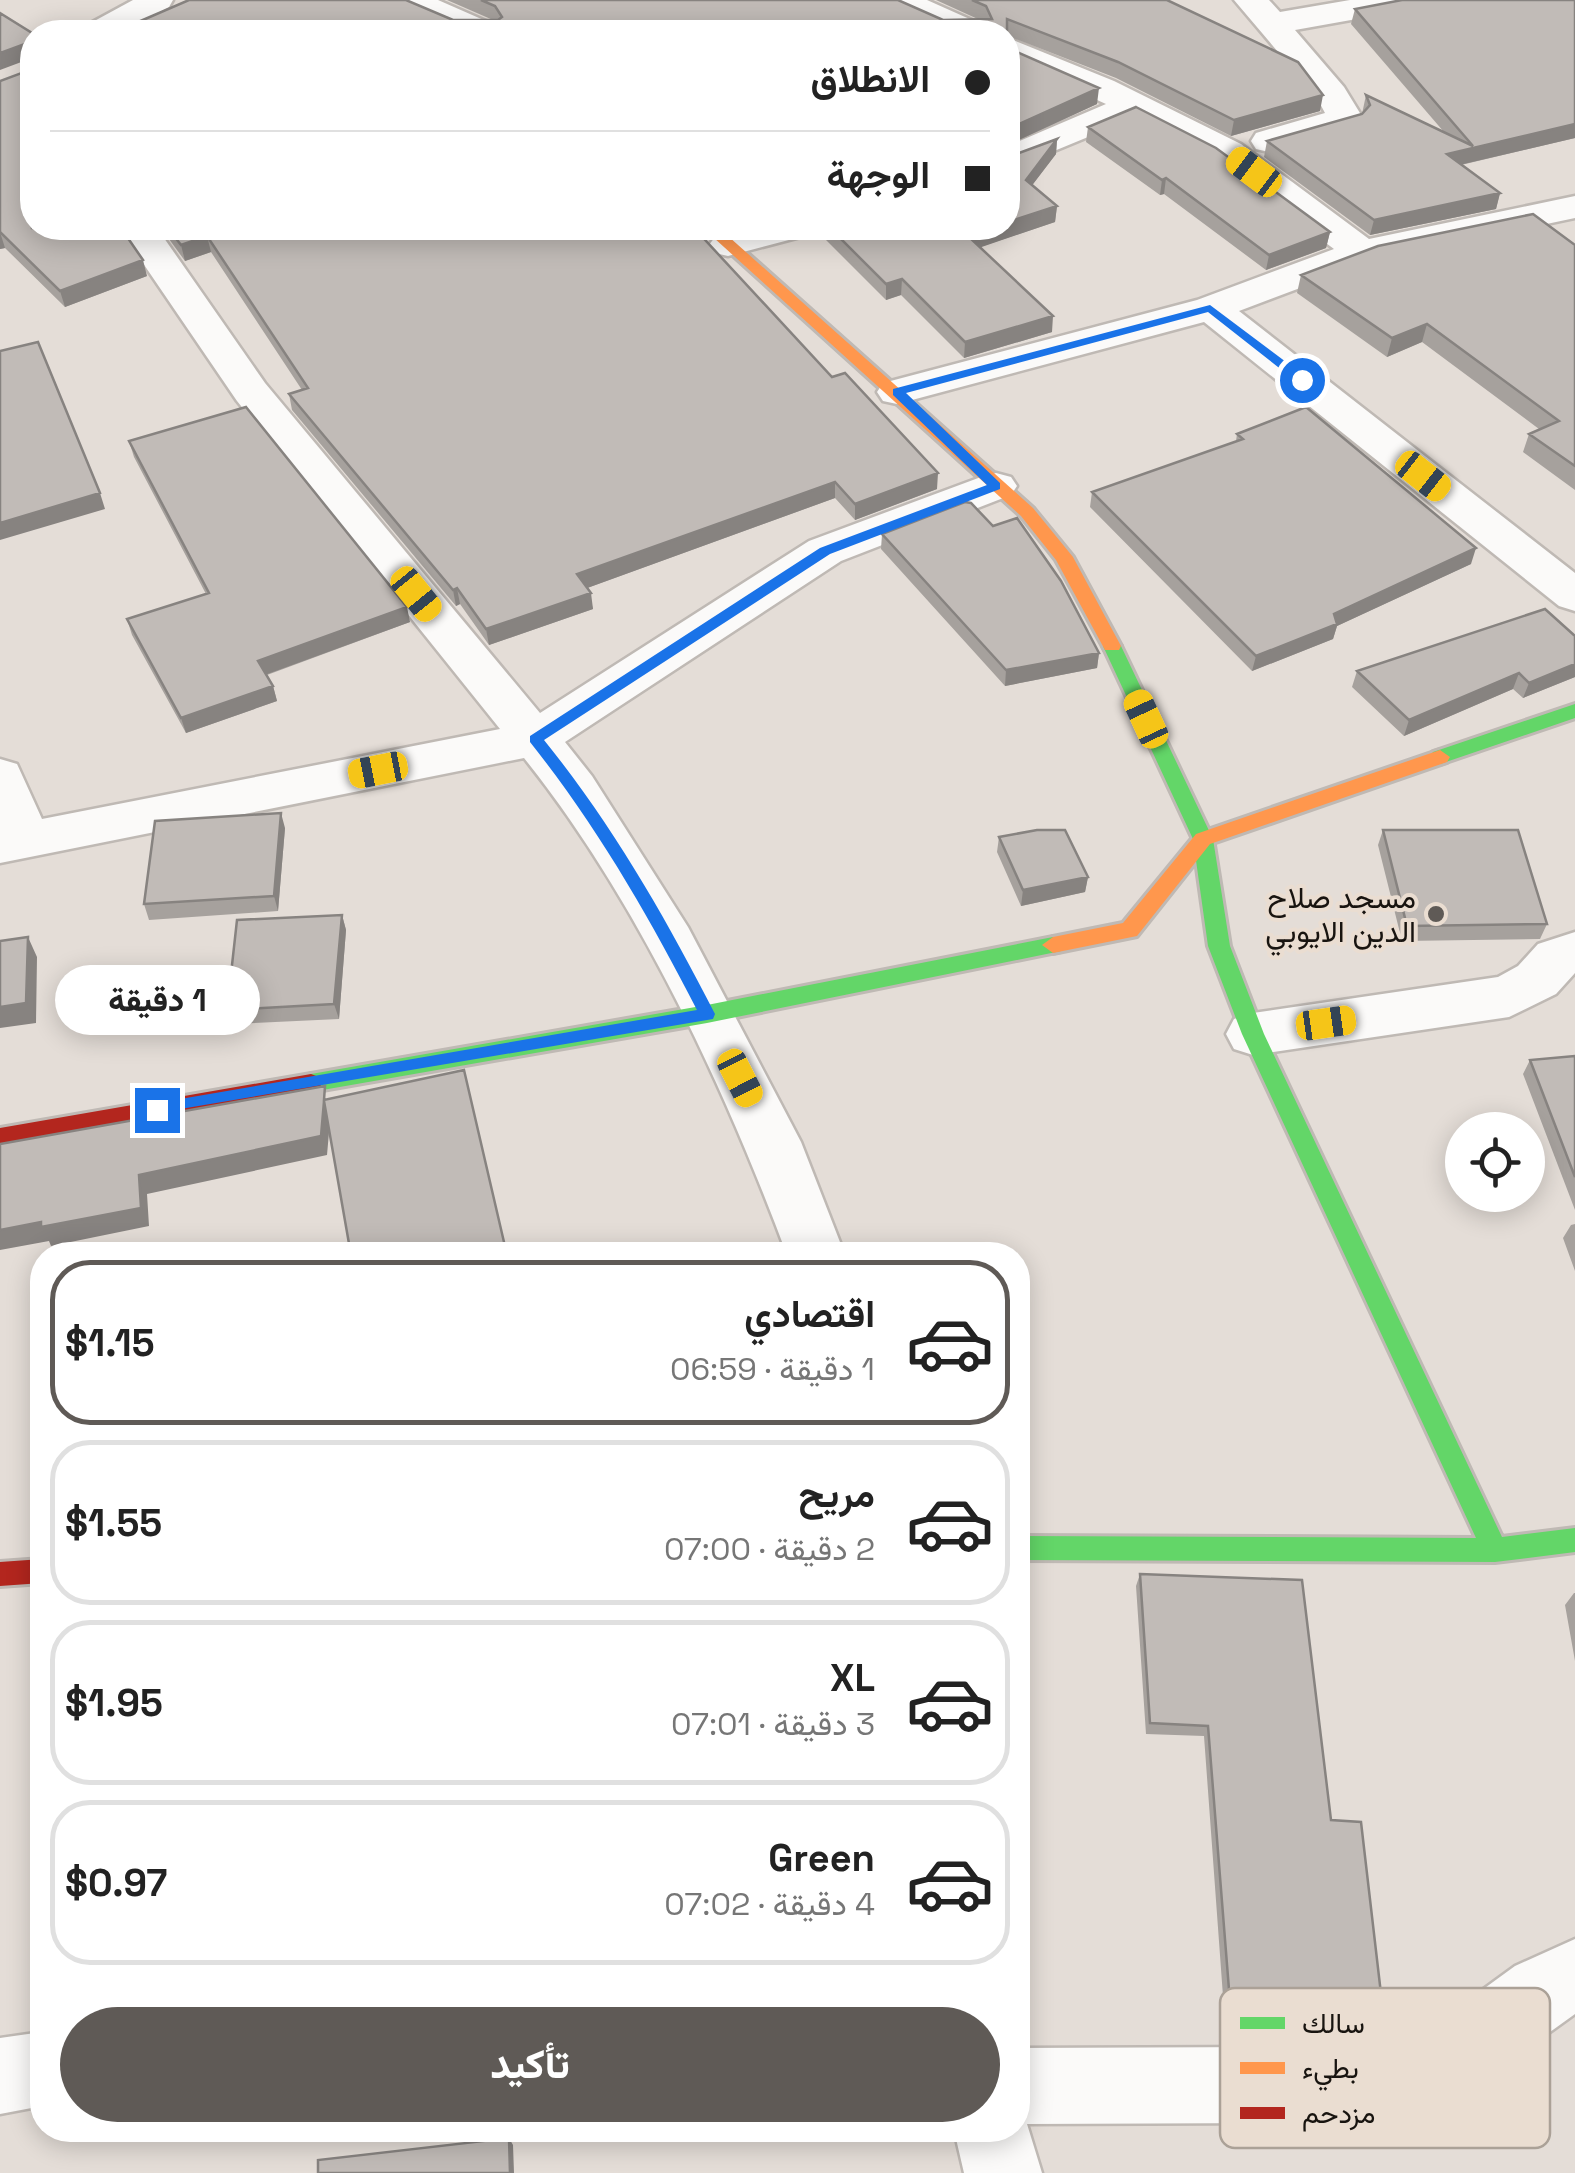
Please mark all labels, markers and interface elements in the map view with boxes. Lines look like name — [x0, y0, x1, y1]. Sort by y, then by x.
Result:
text: الانطلاق — [811, 55, 930, 103]
car — [1221, 142, 1287, 202]
text: الوجهة — [827, 151, 930, 199]
route start — [1280, 358, 1325, 403]
car — [1390, 446, 1456, 506]
car — [385, 561, 447, 627]
car — [1120, 685, 1172, 753]
car — [346, 750, 410, 790]
place label: مسجد صلاح الدين الايوبي — [1265, 878, 1416, 956]
marker: مسجد صلاح الدين الايوبي — [1425, 903, 1447, 925]
callout: 1 دقيقة — [54, 965, 260, 1035]
text: 1 دقيقة — [108, 980, 207, 1020]
car — [1294, 1004, 1358, 1042]
car — [713, 1044, 767, 1112]
route end — [135, 1088, 180, 1133]
map controls — [1445, 1112, 1545, 1212]
button: locate — [1445, 1112, 1545, 1212]
text: اقتصادي — [744, 1290, 875, 1338]
icon: car — [905, 1298, 995, 1388]
text: $1.15 — [65, 1319, 155, 1367]
text: 1 دقيقة · 06:59 — [670, 1349, 875, 1389]
text: مريح — [799, 1470, 875, 1518]
icon: car — [905, 1478, 995, 1568]
text: $1.55 — [65, 1499, 162, 1547]
text: 2 دقيقة · 07:00 — [664, 1529, 875, 1569]
text: XL — [830, 1654, 875, 1702]
icon: car — [905, 1658, 995, 1748]
text: $1.95 — [65, 1679, 163, 1727]
text: 3 دقيقة · 07:01 — [671, 1704, 875, 1744]
text: Green — [768, 1834, 875, 1882]
icon: car — [905, 1838, 995, 1928]
text: $0.97 — [65, 1859, 167, 1907]
text: 4 دقيقة · 07:02 — [664, 1884, 875, 1924]
legend — [1220, 1988, 1550, 2148]
text: سالك — [1302, 2005, 1365, 2041]
button: تأكيد — [60, 2007, 1000, 2122]
text: بطيء — [1302, 2050, 1359, 2091]
text: مزدحم — [1302, 2095, 1375, 2132]

